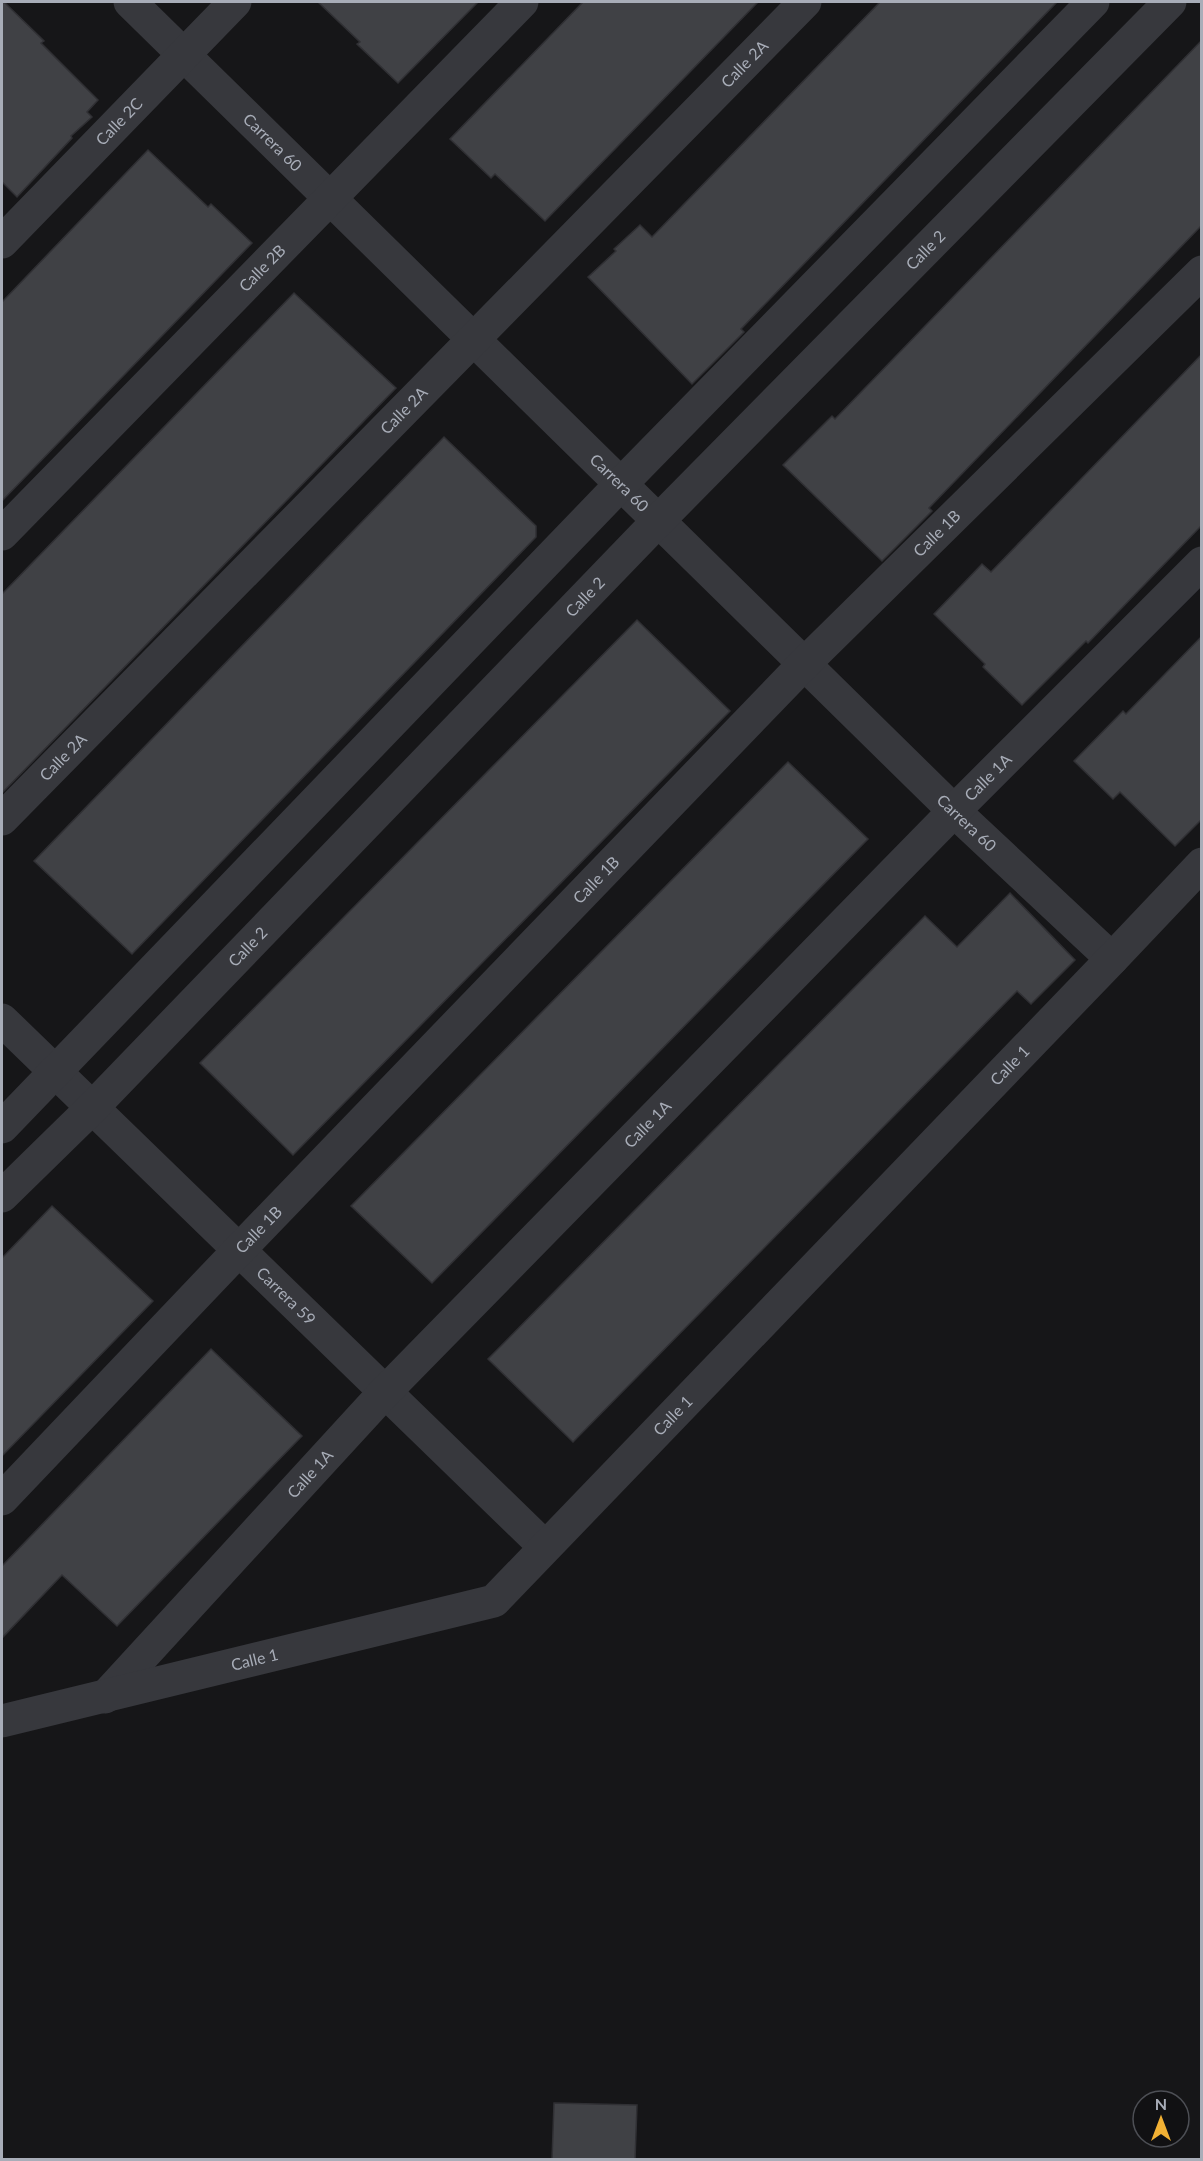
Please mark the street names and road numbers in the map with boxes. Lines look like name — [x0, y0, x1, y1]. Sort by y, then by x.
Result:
street label: Calle 2A — [717, 36, 772, 91]
street label: Calle 2C — [91, 93, 146, 149]
street label: Carrera 60 — [240, 109, 306, 175]
street label: Calle 2 — [901, 226, 949, 273]
street label: Calle 2B — [234, 240, 289, 295]
street label: Calle 2A — [376, 382, 431, 438]
street label: Carrera 60 — [587, 449, 653, 515]
street label: Calle 1B — [909, 506, 964, 560]
street label: Calle 2 — [561, 573, 608, 620]
street label: Calle 2A — [35, 729, 90, 784]
street label: Calle 1A — [960, 749, 1015, 804]
street label: Carrera 60 — [933, 790, 1001, 855]
street label: Calle 1B — [568, 852, 623, 907]
street label: Calle 2 — [224, 922, 271, 970]
street label: Calle 1 — [986, 1041, 1033, 1089]
street label: Calle 1A — [620, 1096, 675, 1151]
street label: Calle 1B — [231, 1202, 285, 1257]
street label: Carrera 59 — [253, 1263, 320, 1328]
street label: Calle 1 — [649, 1391, 696, 1439]
street label: Calle 1A — [283, 1445, 337, 1502]
street label: Calle 1 — [229, 1644, 280, 1674]

